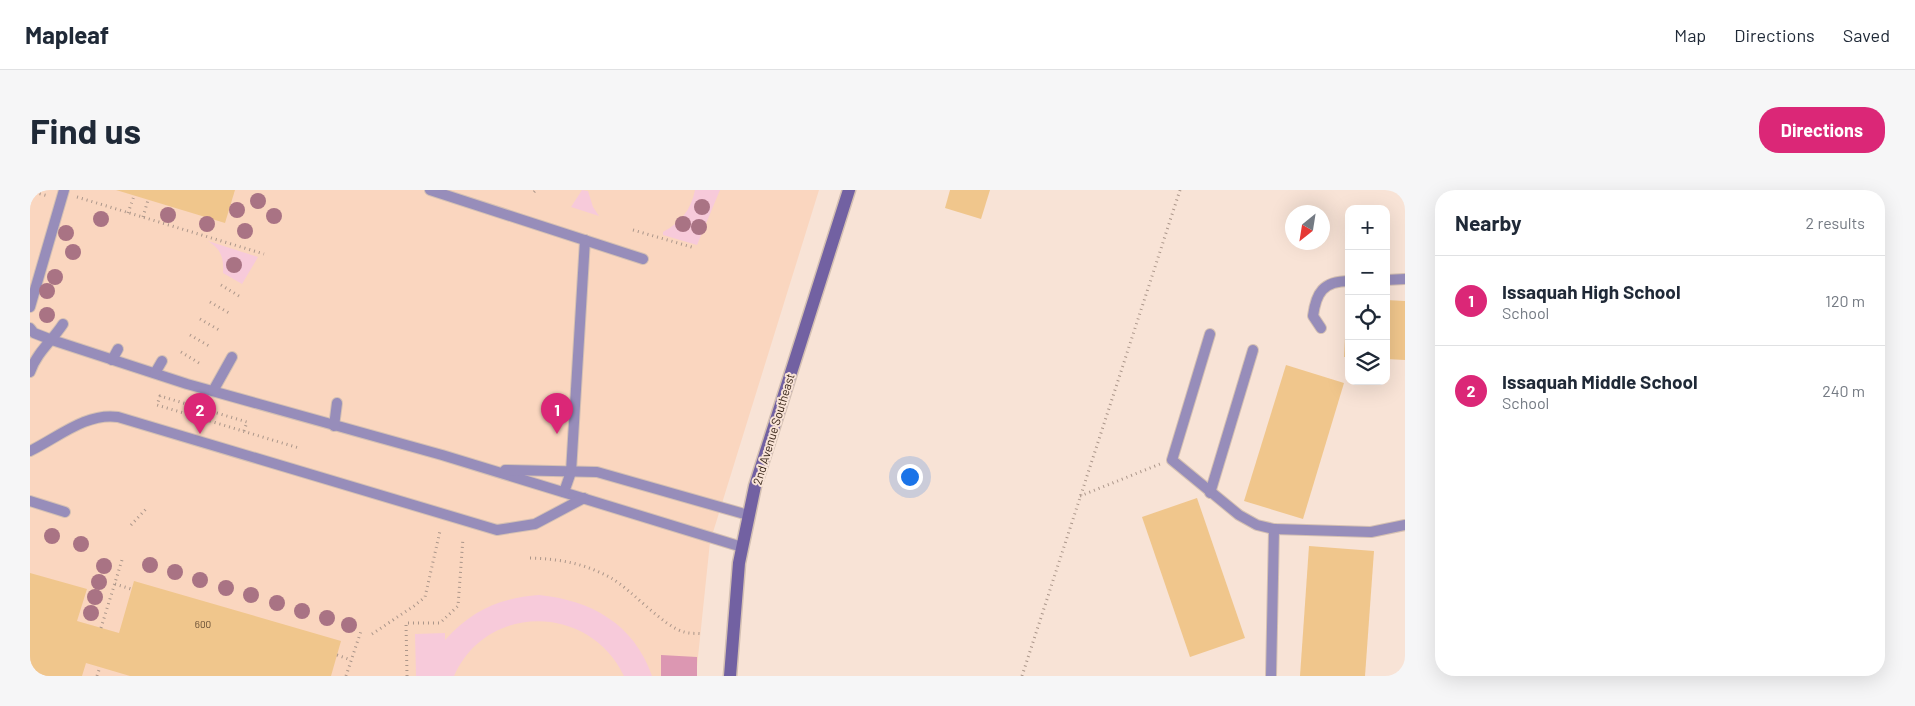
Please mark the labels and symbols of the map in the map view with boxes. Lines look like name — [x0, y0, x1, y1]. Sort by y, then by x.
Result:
north arrow — [1285, 205, 1330, 250]
street label: 2nd Avenue Southeast — [749, 372, 797, 486]
pin: 2 — [184, 393, 216, 434]
pin: 1 — [541, 393, 573, 434]
your location — [897, 464, 923, 490]
house number: 600 — [195, 618, 211, 630]

